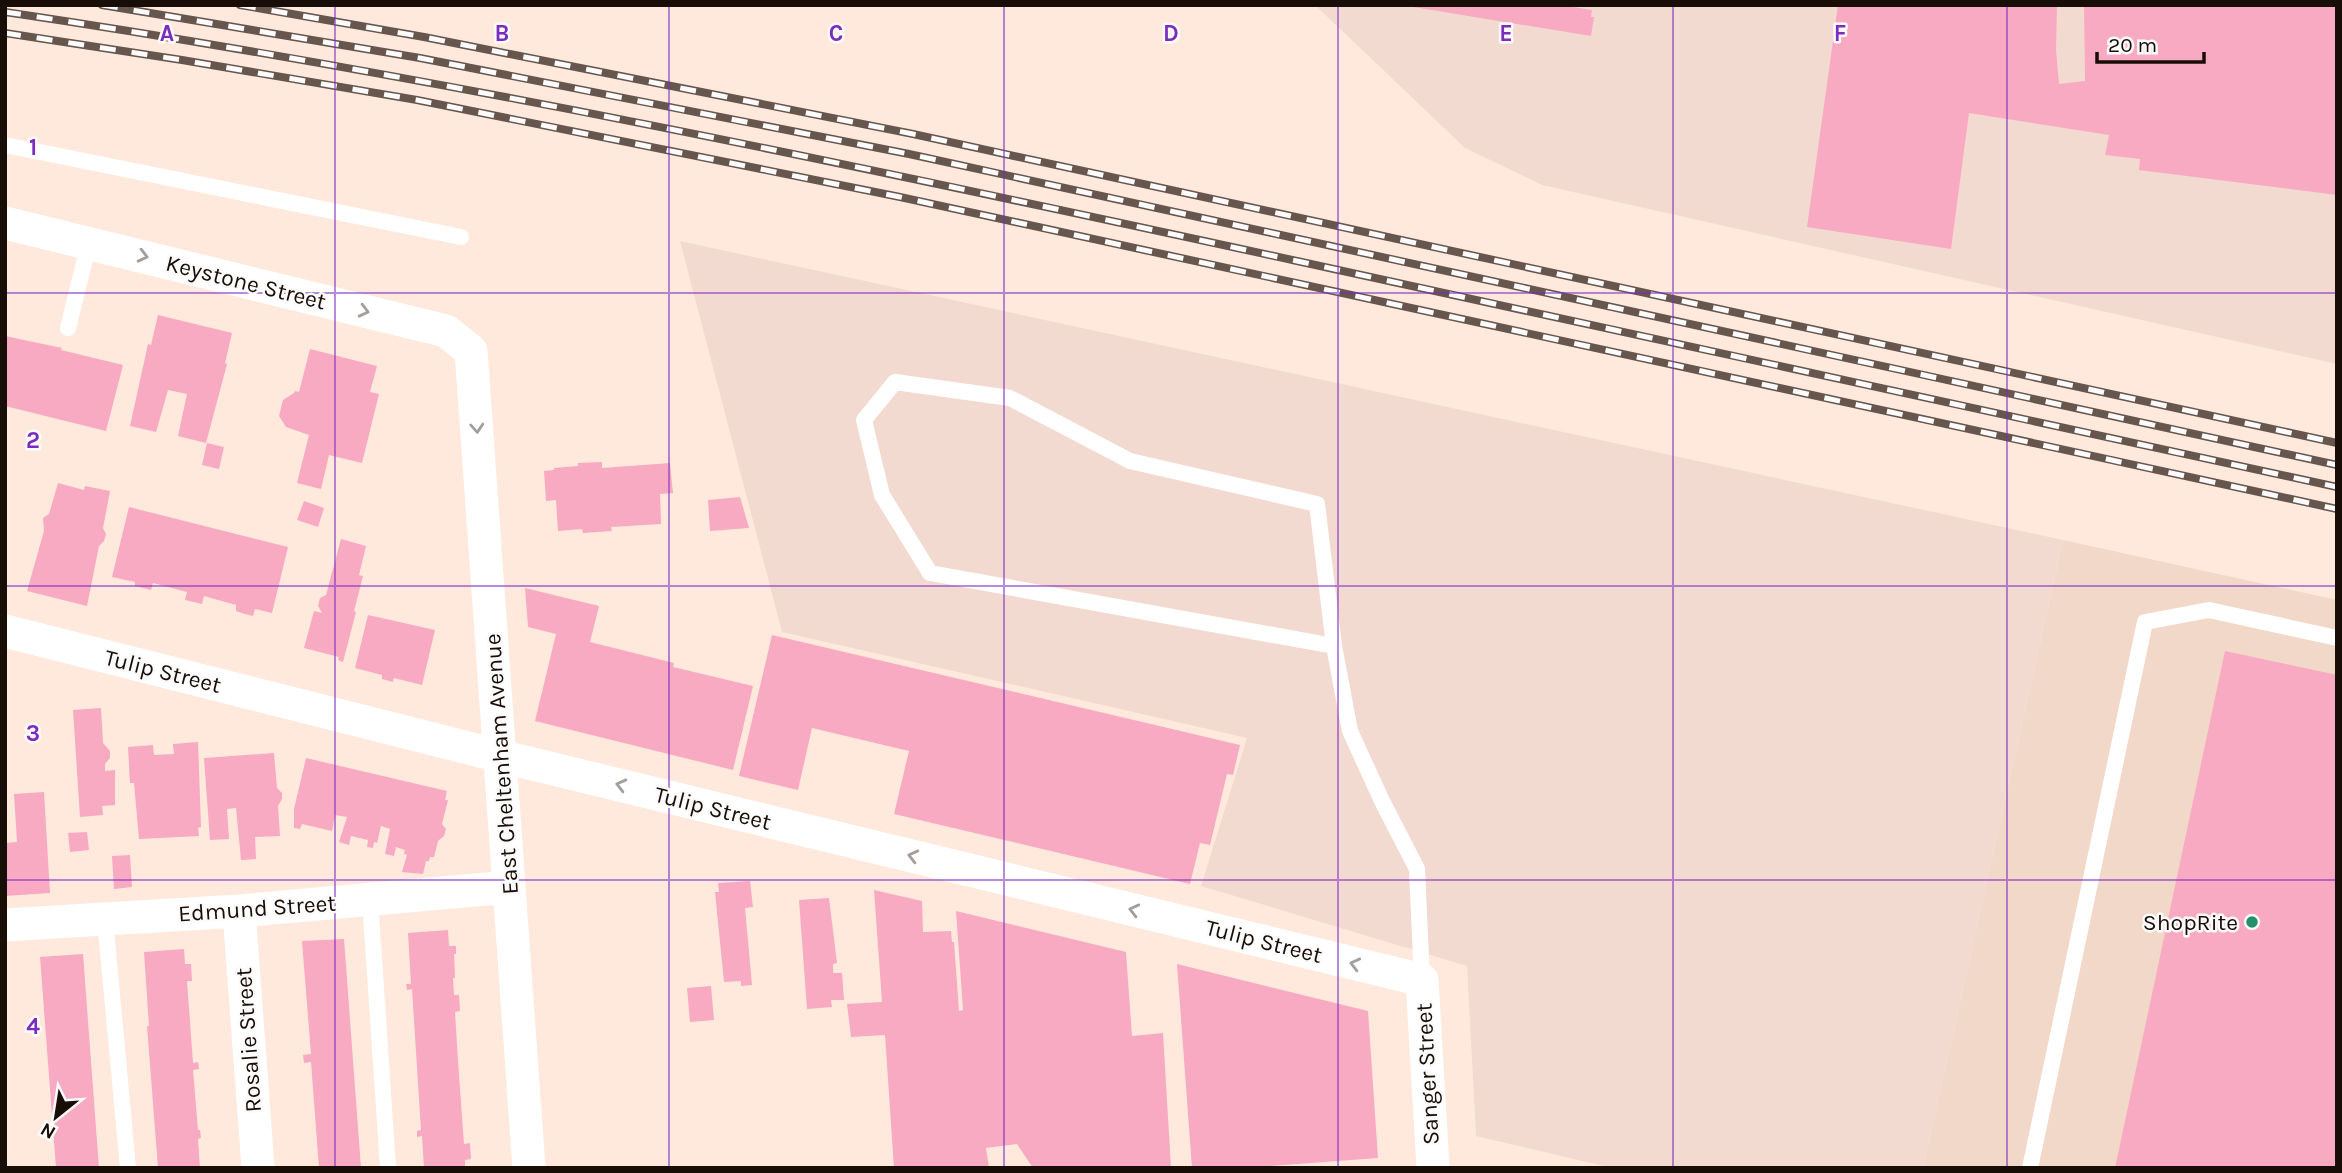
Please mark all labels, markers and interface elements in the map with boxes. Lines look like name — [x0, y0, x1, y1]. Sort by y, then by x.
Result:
text: A — [160, 20, 174, 47]
text: B — [495, 20, 509, 47]
text: C — [829, 20, 843, 47]
text: D — [1163, 20, 1179, 47]
text: E — [1499, 20, 1513, 47]
text: F — [1834, 20, 1846, 47]
scale bar — [2097, 21, 2204, 65]
text: 20 m — [2108, 33, 2157, 57]
text: 1 — [29, 134, 37, 161]
one-way arrow — [137, 248, 149, 262]
street label: Keystone Street — [163, 250, 329, 316]
one-way arrow — [358, 303, 370, 317]
one-way arrow — [469, 423, 484, 434]
text: 2 — [26, 427, 40, 454]
street label: East Cheltenham Avenue — [479, 633, 524, 895]
street label: Tulip Street — [102, 644, 224, 699]
text: 3 — [26, 720, 40, 747]
one-way arrow — [615, 779, 627, 793]
street label: Tulip Street — [652, 781, 774, 836]
one-way arrow — [907, 850, 919, 864]
street label: Edmund Street — [177, 889, 337, 927]
one-way arrow — [1129, 904, 1141, 918]
place label: ShopRite — [2143, 909, 2238, 936]
street label: Tulip Street — [1203, 914, 1325, 969]
marker: ShopRite — [2244, 914, 2260, 930]
one-way arrow — [1350, 958, 1362, 972]
street label: Rosalie Street — [230, 966, 267, 1113]
street label: Sanger Street — [1410, 1002, 1445, 1146]
text: 4 — [26, 1013, 40, 1040]
north arrow — [21, 1082, 91, 1152]
text: N — [37, 1118, 59, 1144]

